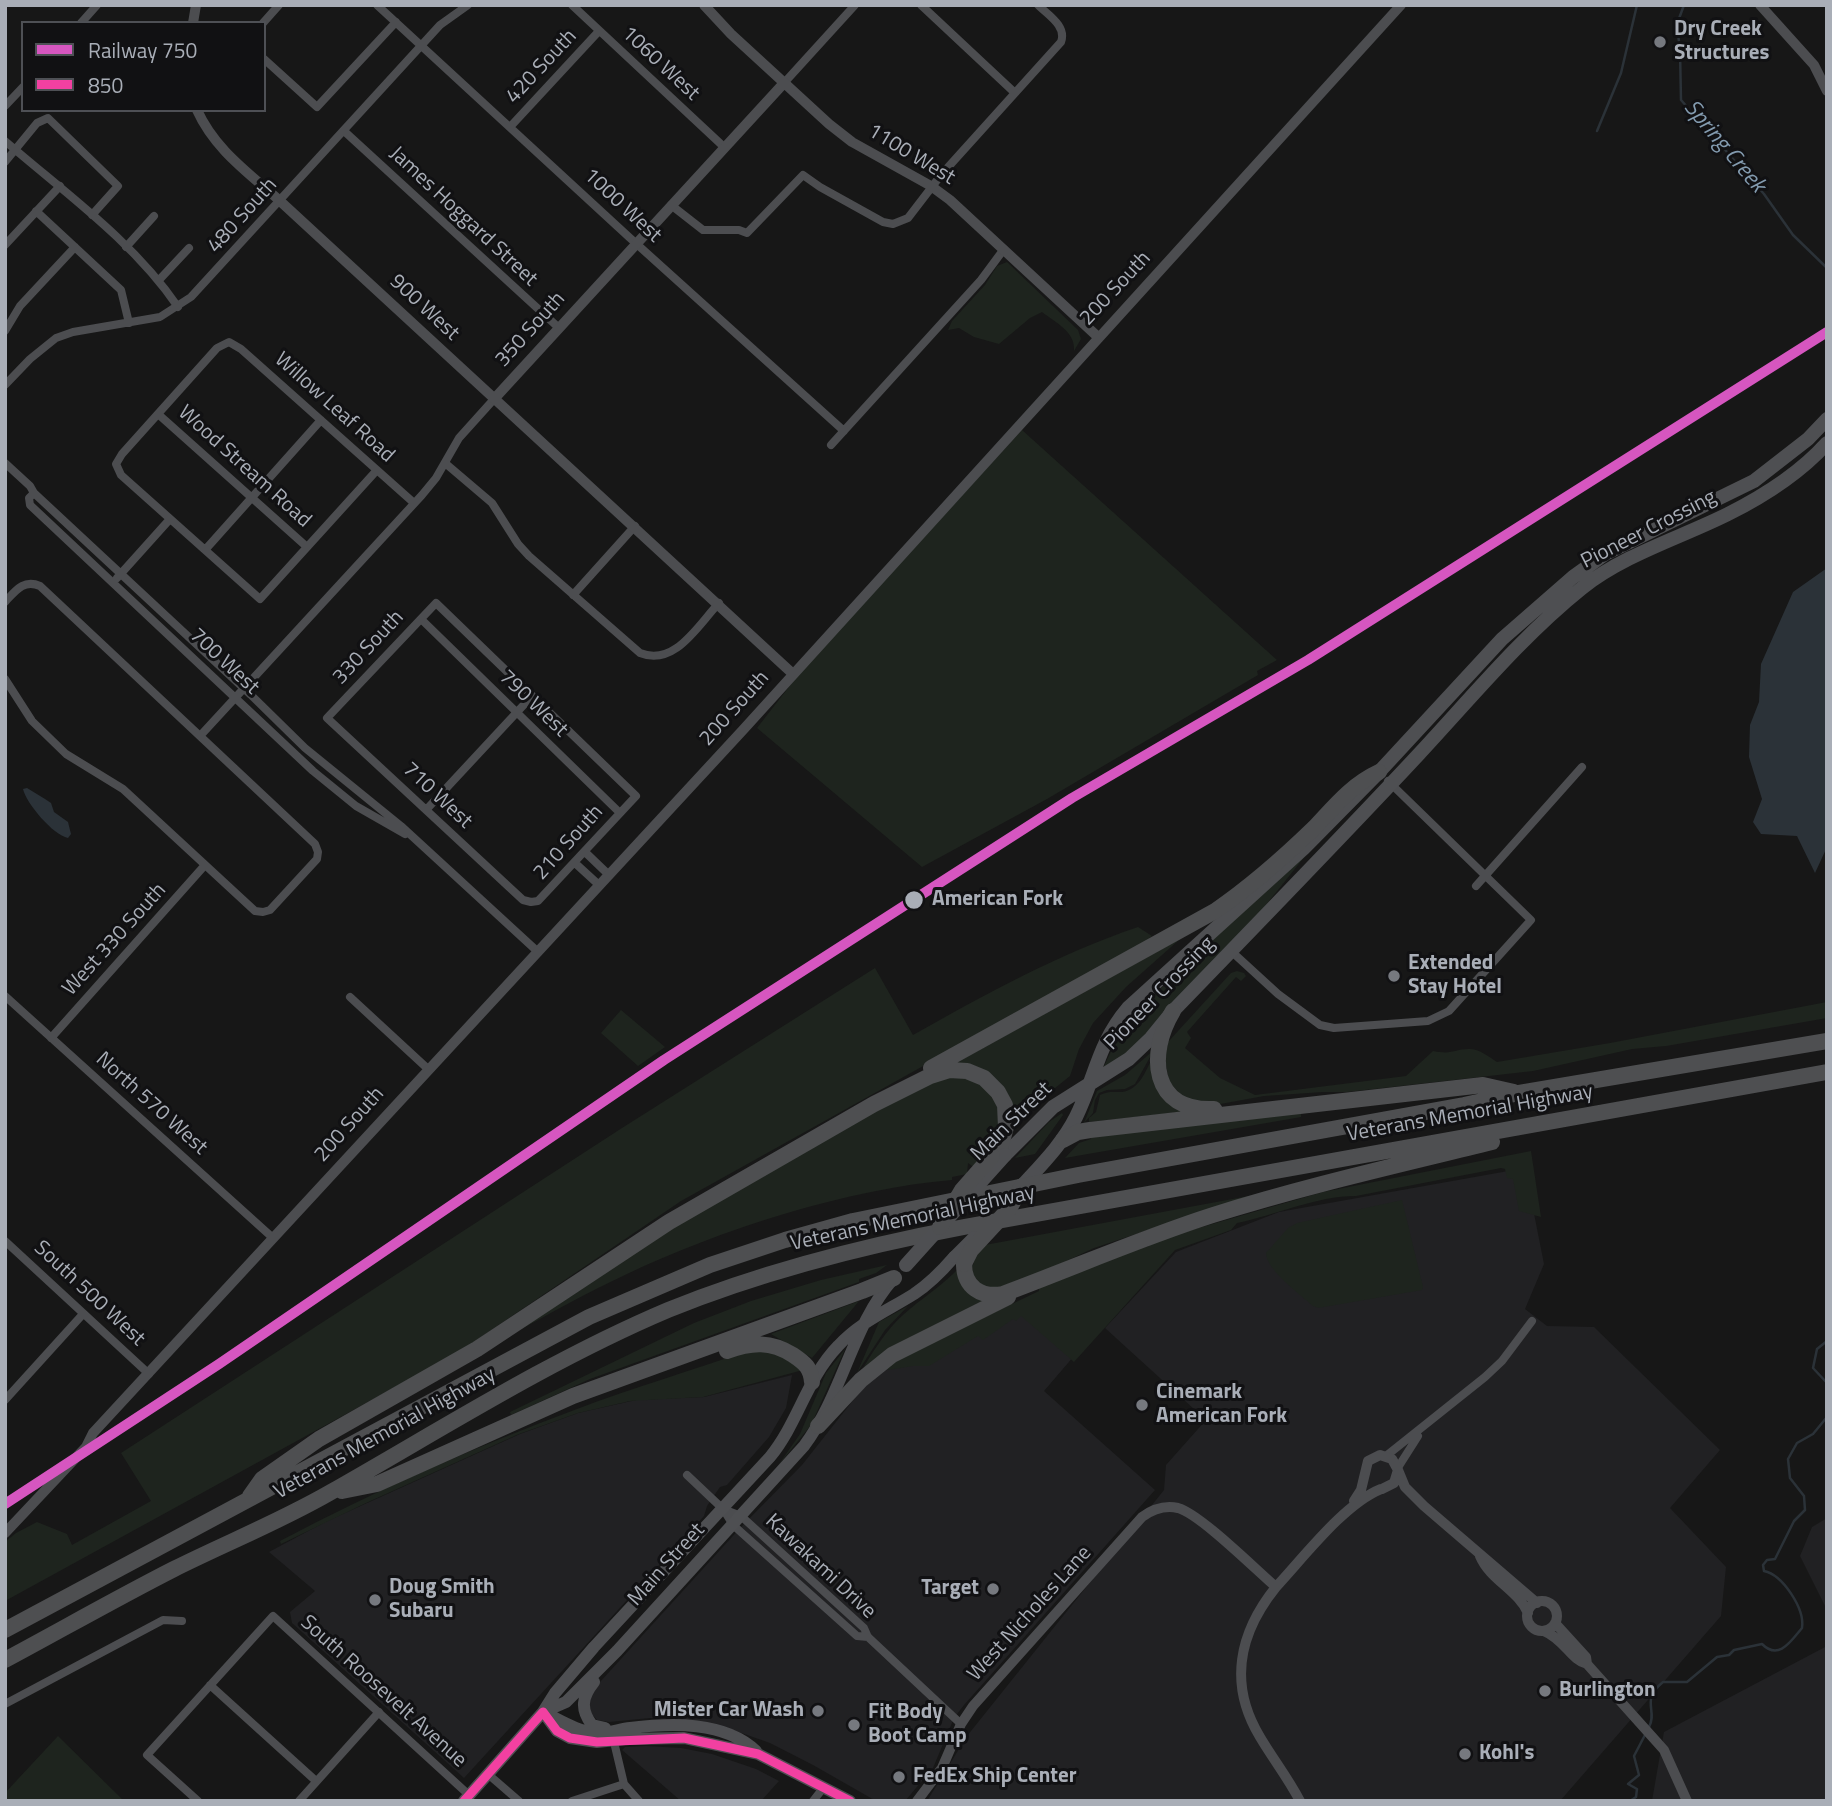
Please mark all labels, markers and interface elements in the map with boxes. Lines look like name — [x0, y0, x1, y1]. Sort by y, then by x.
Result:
place label: Dry Creek Structures — [1674, 17, 1769, 67]
legend — [21, 21, 266, 112]
street label: 1060 West — [616, 22, 704, 106]
street label: 420 South — [501, 25, 583, 109]
text: Railway 750 — [88, 34, 197, 66]
marker: Dry Creek Structures — [1652, 34, 1668, 50]
text: 850 — [88, 69, 123, 101]
water label: Spring Creek — [1677, 95, 1771, 199]
street label: 1100 West — [863, 119, 959, 191]
street label: James Hoggard Street — [384, 142, 542, 292]
street label: 1000 West — [578, 164, 666, 248]
street label: 480 South — [203, 173, 283, 259]
street label: 200 South — [1075, 247, 1157, 331]
street label: 900 West — [384, 270, 464, 346]
street label: 350 South — [491, 287, 571, 373]
street label: Willow Leaf Road — [269, 348, 399, 468]
street label: Wood Stream Road — [172, 401, 316, 533]
street label: Pioneer Crossing — [1577, 485, 1721, 575]
street label: 330 South — [328, 606, 410, 690]
street label: 700 West — [184, 624, 264, 700]
street label: 790 West — [493, 665, 573, 743]
street label: 200 South — [695, 666, 775, 752]
street label: 710 West — [397, 758, 477, 834]
street label: 210 South — [529, 800, 609, 886]
street label: West 330 South — [58, 879, 172, 1001]
place label: American Fork — [932, 887, 1063, 913]
marker: American Fork — [903, 889, 925, 911]
street label: Pioneer Crossing — [1099, 932, 1221, 1056]
place label: Extended Stay Hotel — [1408, 951, 1502, 1001]
marker: Extended Stay Hotel — [1386, 968, 1402, 984]
street label: North 570 West — [90, 1047, 212, 1161]
street label: Main Street — [966, 1077, 1058, 1167]
street label: Veterans Memorial Highway — [1345, 1080, 1595, 1148]
street label: 200 South — [310, 1082, 390, 1168]
street label: Veterans Memorial Highway — [788, 1181, 1038, 1257]
street label: South 500 West — [28, 1236, 150, 1352]
street label: Veterans Memorial Highway — [270, 1363, 500, 1505]
place label: Cinemark American Fork — [1156, 1380, 1287, 1430]
marker: Cinemark American Fork — [1134, 1397, 1150, 1413]
street label: Kawakami Drive — [759, 1509, 881, 1625]
street label: Main Street — [623, 1518, 711, 1612]
street label: West Nicholes Lane — [963, 1541, 1097, 1687]
place label: Doug Smith Subaru — [389, 1575, 495, 1625]
place label: Target — [921, 1576, 979, 1602]
marker: Target — [985, 1581, 1001, 1597]
marker: Doug Smith Subaru — [367, 1592, 383, 1608]
street label: South Roosevelt Avenue — [295, 1611, 471, 1773]
place label: Burlington — [1559, 1678, 1656, 1704]
marker: Burlington — [1537, 1683, 1553, 1699]
place label: Mister Car Wash — [654, 1698, 804, 1724]
place label: Fit Body Boot Camp — [868, 1700, 967, 1750]
marker: Mister Car Wash — [810, 1703, 826, 1719]
marker: Fit Body Boot Camp — [846, 1717, 862, 1733]
place label: Kohl's — [1479, 1741, 1534, 1767]
marker: Kohl's — [1457, 1746, 1473, 1762]
place label: FedEx Ship Center — [913, 1764, 1076, 1790]
marker: FedEx Ship Center — [891, 1769, 907, 1785]

